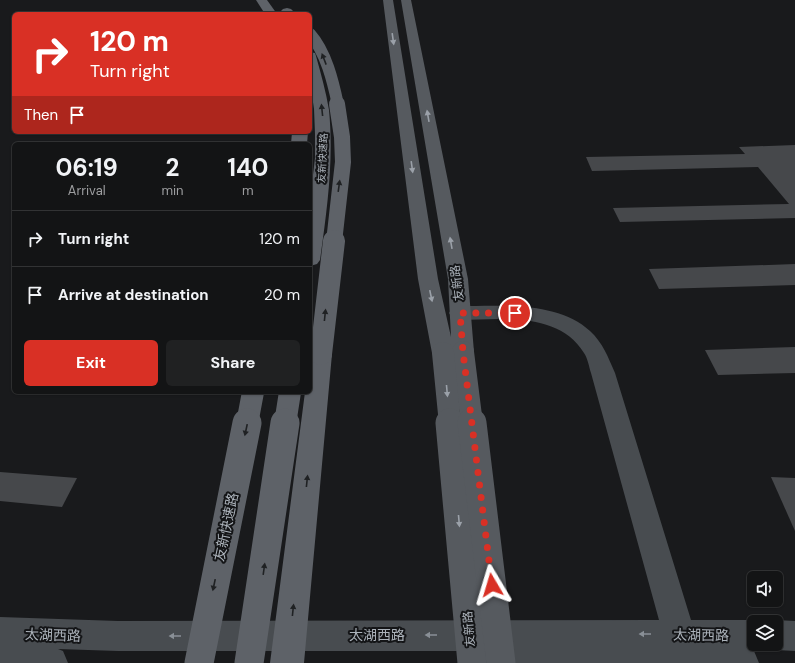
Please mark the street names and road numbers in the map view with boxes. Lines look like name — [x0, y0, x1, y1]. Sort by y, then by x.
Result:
street label: 友新快速路 — [315, 133, 330, 183]
street label: 友新路 — [447, 264, 467, 302]
street label: 友新快速路 — [210, 491, 242, 563]
street label: 友新路 — [459, 610, 479, 648]
street label: 太湖西路 — [25, 625, 81, 645]
street label: 太湖西路 — [349, 626, 405, 644]
street label: 太湖西路 — [673, 626, 729, 644]

